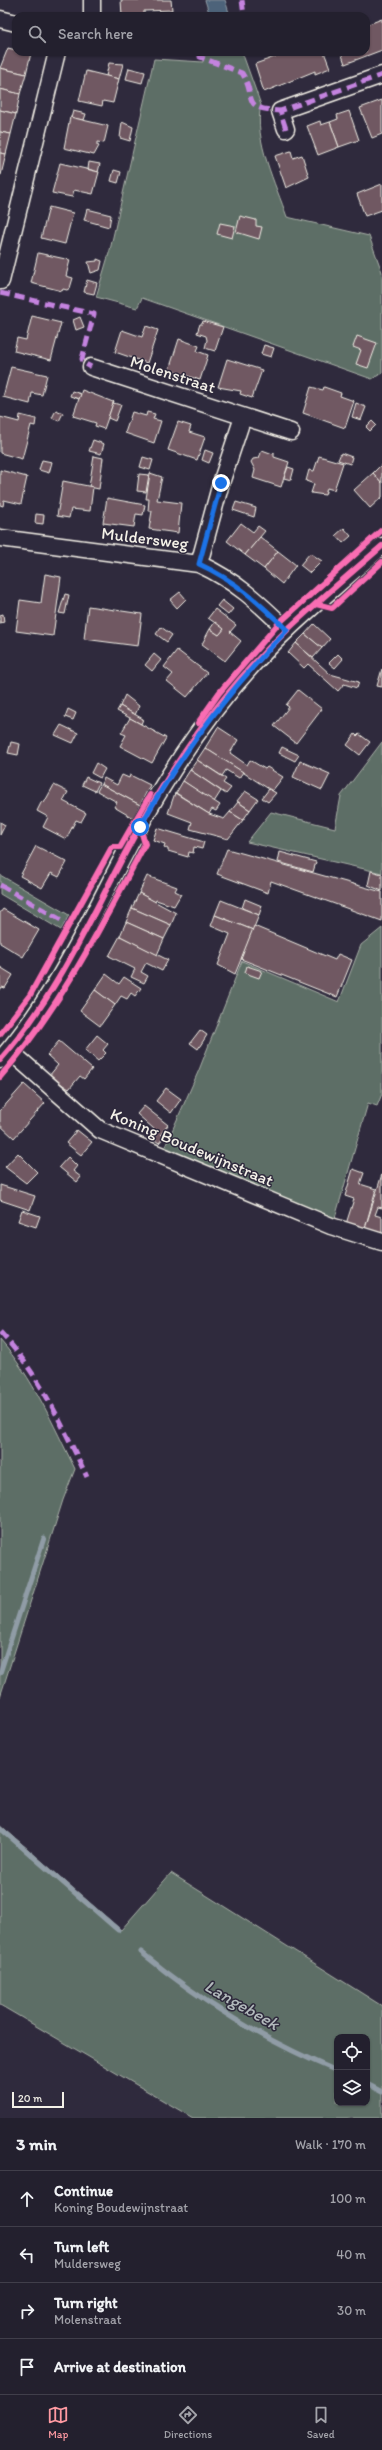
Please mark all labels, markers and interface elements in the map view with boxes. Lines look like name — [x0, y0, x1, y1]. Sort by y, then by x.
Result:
search box — [12, 12, 370, 56]
icon: search — [26, 23, 48, 45]
text: Search here — [58, 25, 133, 43]
street label: Molenstraat — [128, 351, 218, 397]
route end — [212, 474, 230, 492]
street label: Muldersweg — [100, 523, 190, 553]
route start — [131, 818, 149, 836]
street label: Koning Boudewijnstraat — [107, 1104, 277, 1191]
water label: Langebeek — [201, 1975, 285, 2036]
map controls — [334, 2034, 370, 2106]
button: locate — [334, 2034, 370, 2070]
button: layers — [334, 2070, 370, 2106]
scale bar — [12, 2090, 64, 2109]
text: 20 m — [18, 2092, 42, 2105]
text: 3 min — [16, 2134, 57, 2154]
text: Walk · 170 m — [295, 2137, 366, 2152]
text: Continue — [54, 2182, 113, 2200]
icon: ahead — [16, 2188, 38, 2210]
text: 100 m — [330, 2191, 366, 2206]
text: Koning Boudewijnstraat — [54, 2200, 188, 2215]
text: Turn left — [54, 2238, 109, 2256]
icon: left — [16, 2244, 38, 2266]
text: 40 m — [336, 2247, 366, 2262]
text: Muldersweg — [54, 2256, 121, 2271]
text: Turn right — [54, 2294, 118, 2312]
icon: right — [16, 2300, 38, 2322]
text: 30 m — [337, 2303, 366, 2318]
text: Molenstraat — [54, 2312, 122, 2327]
icon: arrive — [16, 2356, 38, 2378]
text: Arrive at destination — [54, 2358, 186, 2376]
tab: Map — [47, 2404, 69, 2441]
tab: Directions — [164, 2404, 212, 2441]
tab: Saved — [307, 2404, 335, 2441]

